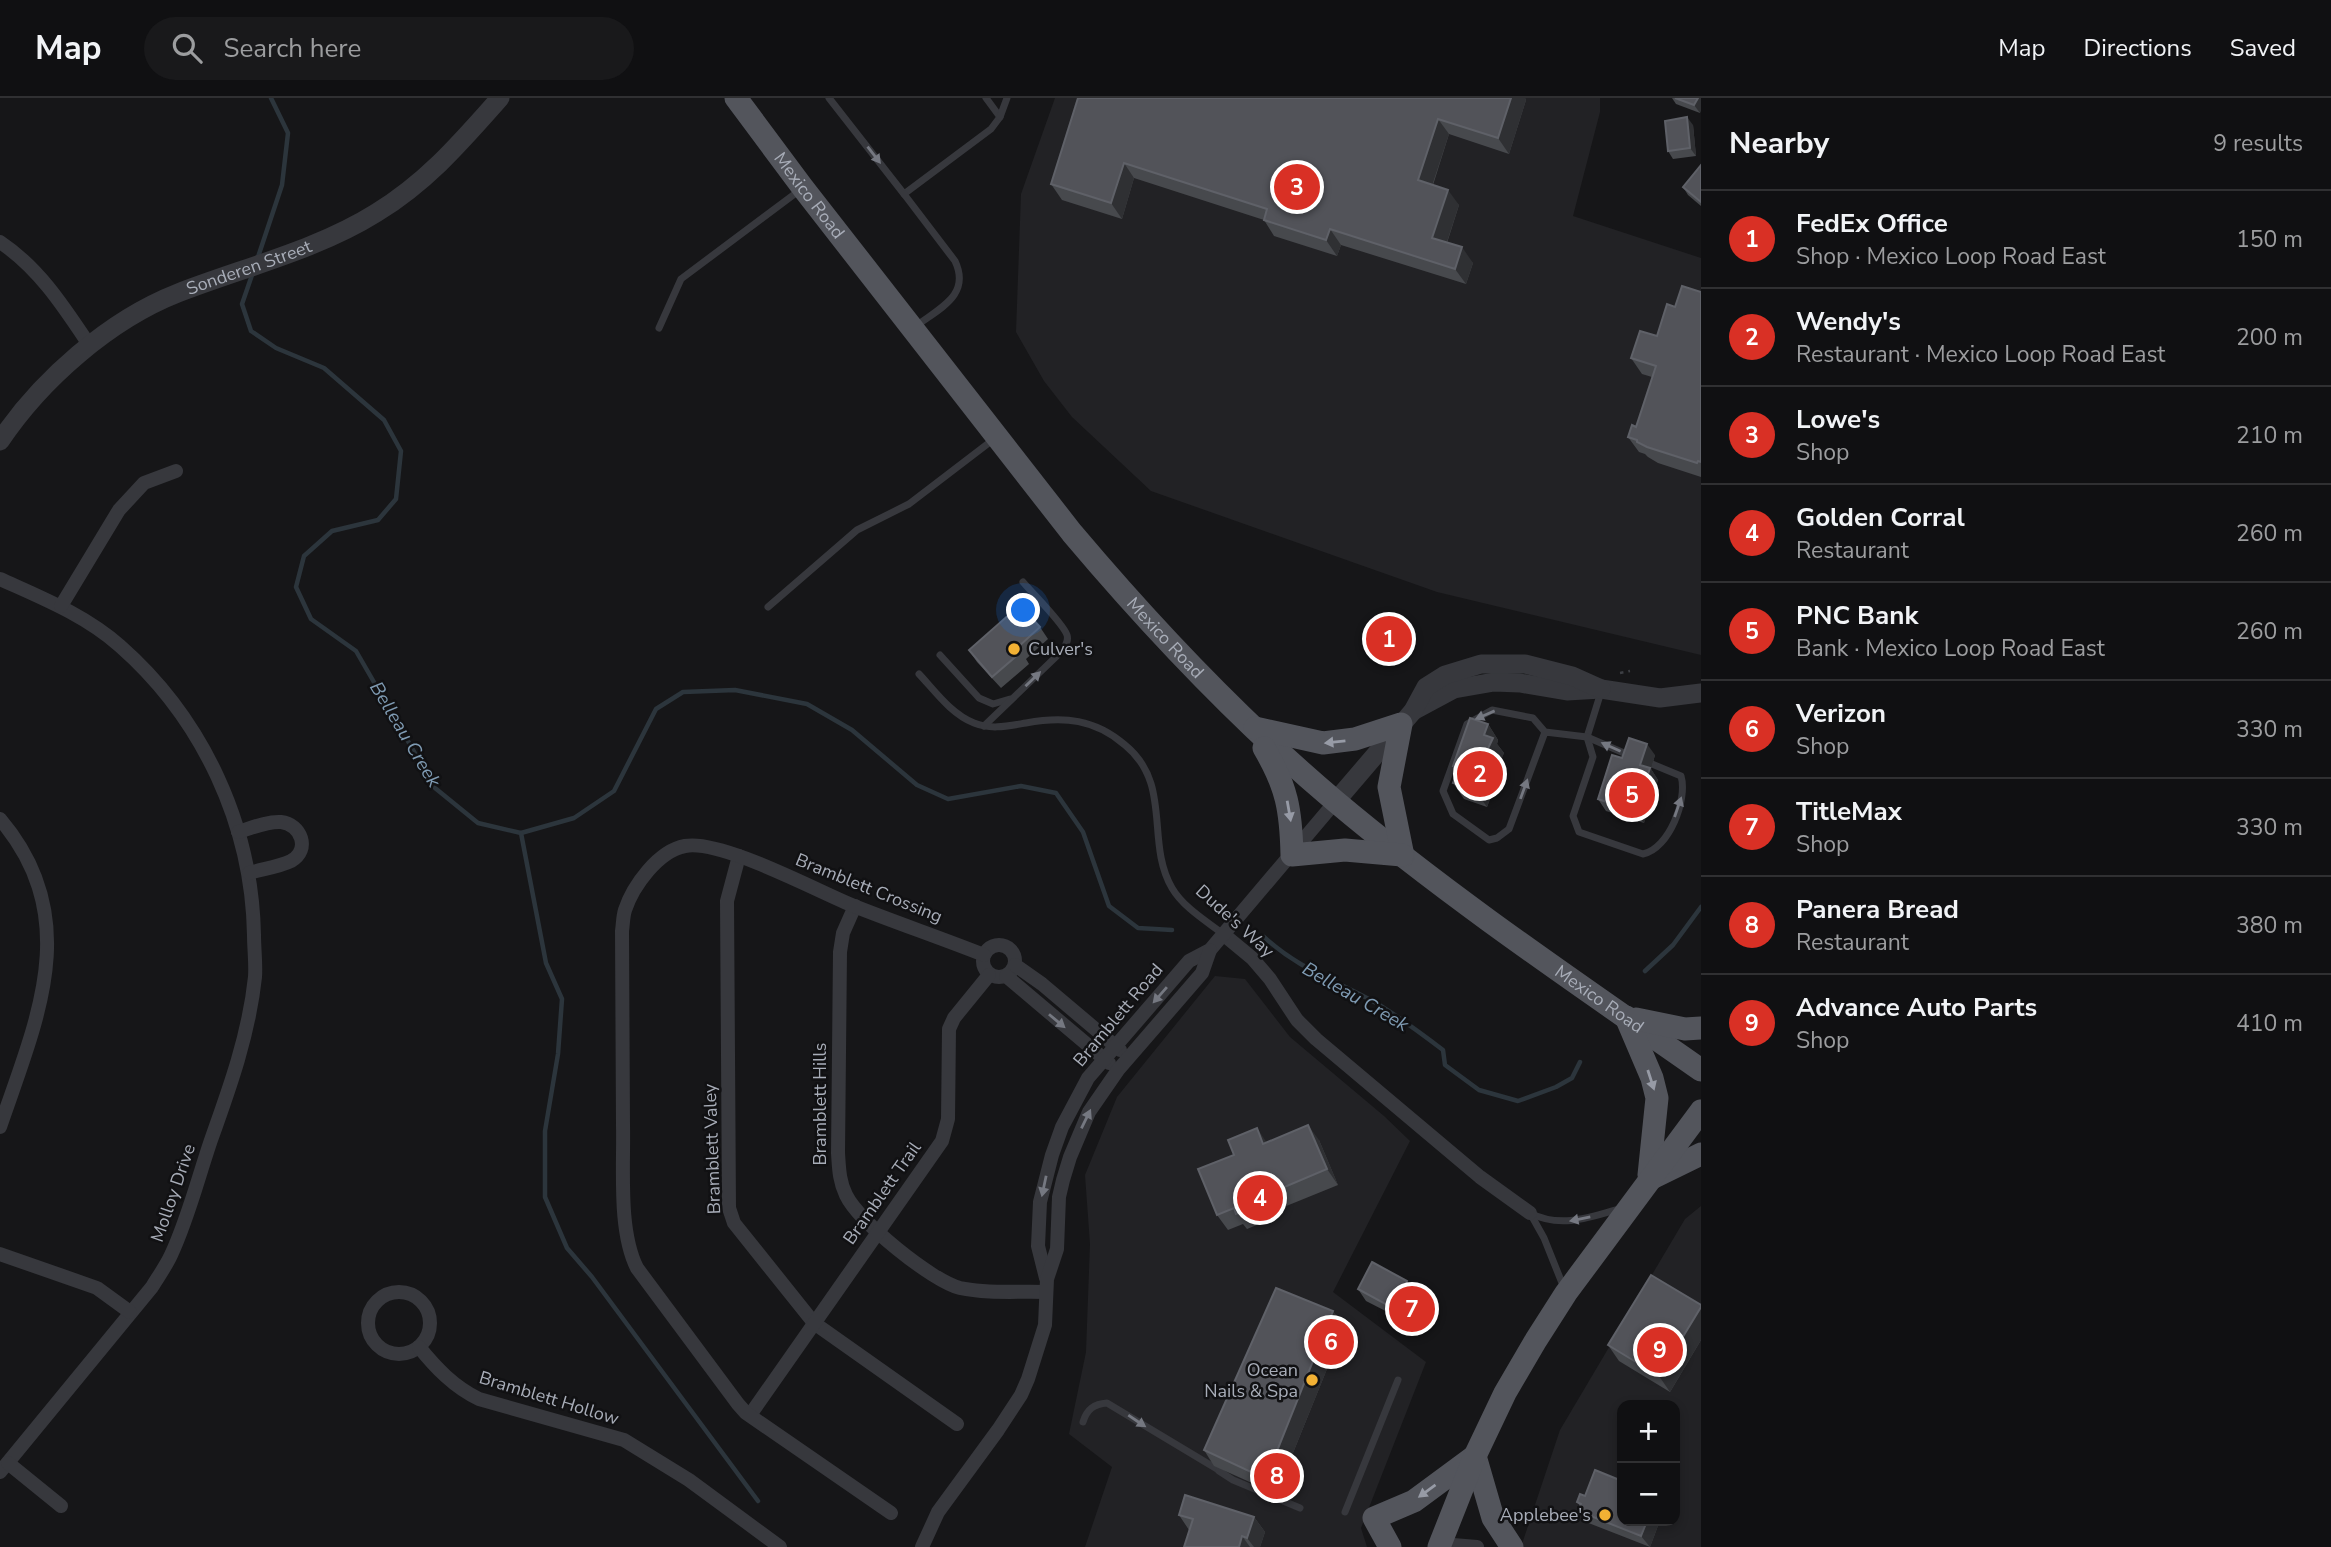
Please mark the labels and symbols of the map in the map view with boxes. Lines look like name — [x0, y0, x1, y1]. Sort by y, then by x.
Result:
street label: Mexico Road — [768, 147, 850, 244]
one-way arrow — [866, 147, 881, 164]
pin: 3 — [1274, 161, 1320, 213]
street label: Sonderen Street — [183, 234, 316, 301]
street label: Mexico Road — [1121, 592, 1209, 684]
your location — [1006, 593, 1040, 627]
pin: 1 — [1366, 613, 1412, 665]
place label: Culver's — [1028, 637, 1093, 661]
marker: Culver's — [1006, 641, 1022, 657]
one-way arrow — [1024, 671, 1041, 687]
water label: Belleau Creek — [363, 677, 447, 793]
one-way arrow — [1474, 710, 1495, 721]
one-way arrow — [1324, 736, 1346, 747]
one-way arrow — [1601, 741, 1621, 753]
pin: 2 — [1457, 748, 1503, 800]
pin: 5 — [1609, 769, 1655, 821]
one-way arrow — [1518, 779, 1529, 800]
one-way arrow — [1673, 796, 1684, 817]
one-way arrow — [1284, 800, 1295, 822]
street label: Bramblett Crossing — [792, 848, 946, 928]
street label: Dude's Way — [1190, 879, 1280, 963]
water label: Belleau Creek — [1297, 956, 1414, 1038]
street label: Bramblett Road — [1068, 958, 1168, 1072]
street label: Mexico Road — [1550, 960, 1649, 1039]
one-way arrow — [1152, 986, 1168, 1004]
one-way arrow — [1049, 1013, 1066, 1028]
street label: Bramblett Hills — [808, 1043, 832, 1165]
one-way arrow — [1647, 1069, 1657, 1090]
street label: Bramblett Valey — [698, 1083, 726, 1215]
one-way arrow — [1080, 1109, 1092, 1129]
street label: Bramblett Trail — [838, 1136, 927, 1249]
street label: Molloy Drive — [145, 1141, 201, 1245]
pin: 4 — [1237, 1172, 1283, 1224]
one-way arrow — [1038, 1175, 1049, 1197]
one-way arrow — [1569, 1214, 1591, 1225]
pin: 7 — [1389, 1283, 1435, 1335]
pin: 6 — [1308, 1316, 1354, 1368]
pin: 9 — [1637, 1324, 1683, 1376]
place label: Ocean Nails & Spa — [1204, 1358, 1298, 1403]
street label: Bramblett Hollow — [476, 1365, 622, 1431]
marker: Ocean Nails & Spa — [1304, 1372, 1320, 1388]
one-way arrow — [1128, 1414, 1146, 1428]
pin: 8 — [1254, 1450, 1300, 1502]
one-way arrow — [1418, 1484, 1436, 1498]
place label: Applebee's — [1500, 1503, 1591, 1527]
marker: Applebee's — [1597, 1507, 1613, 1523]

